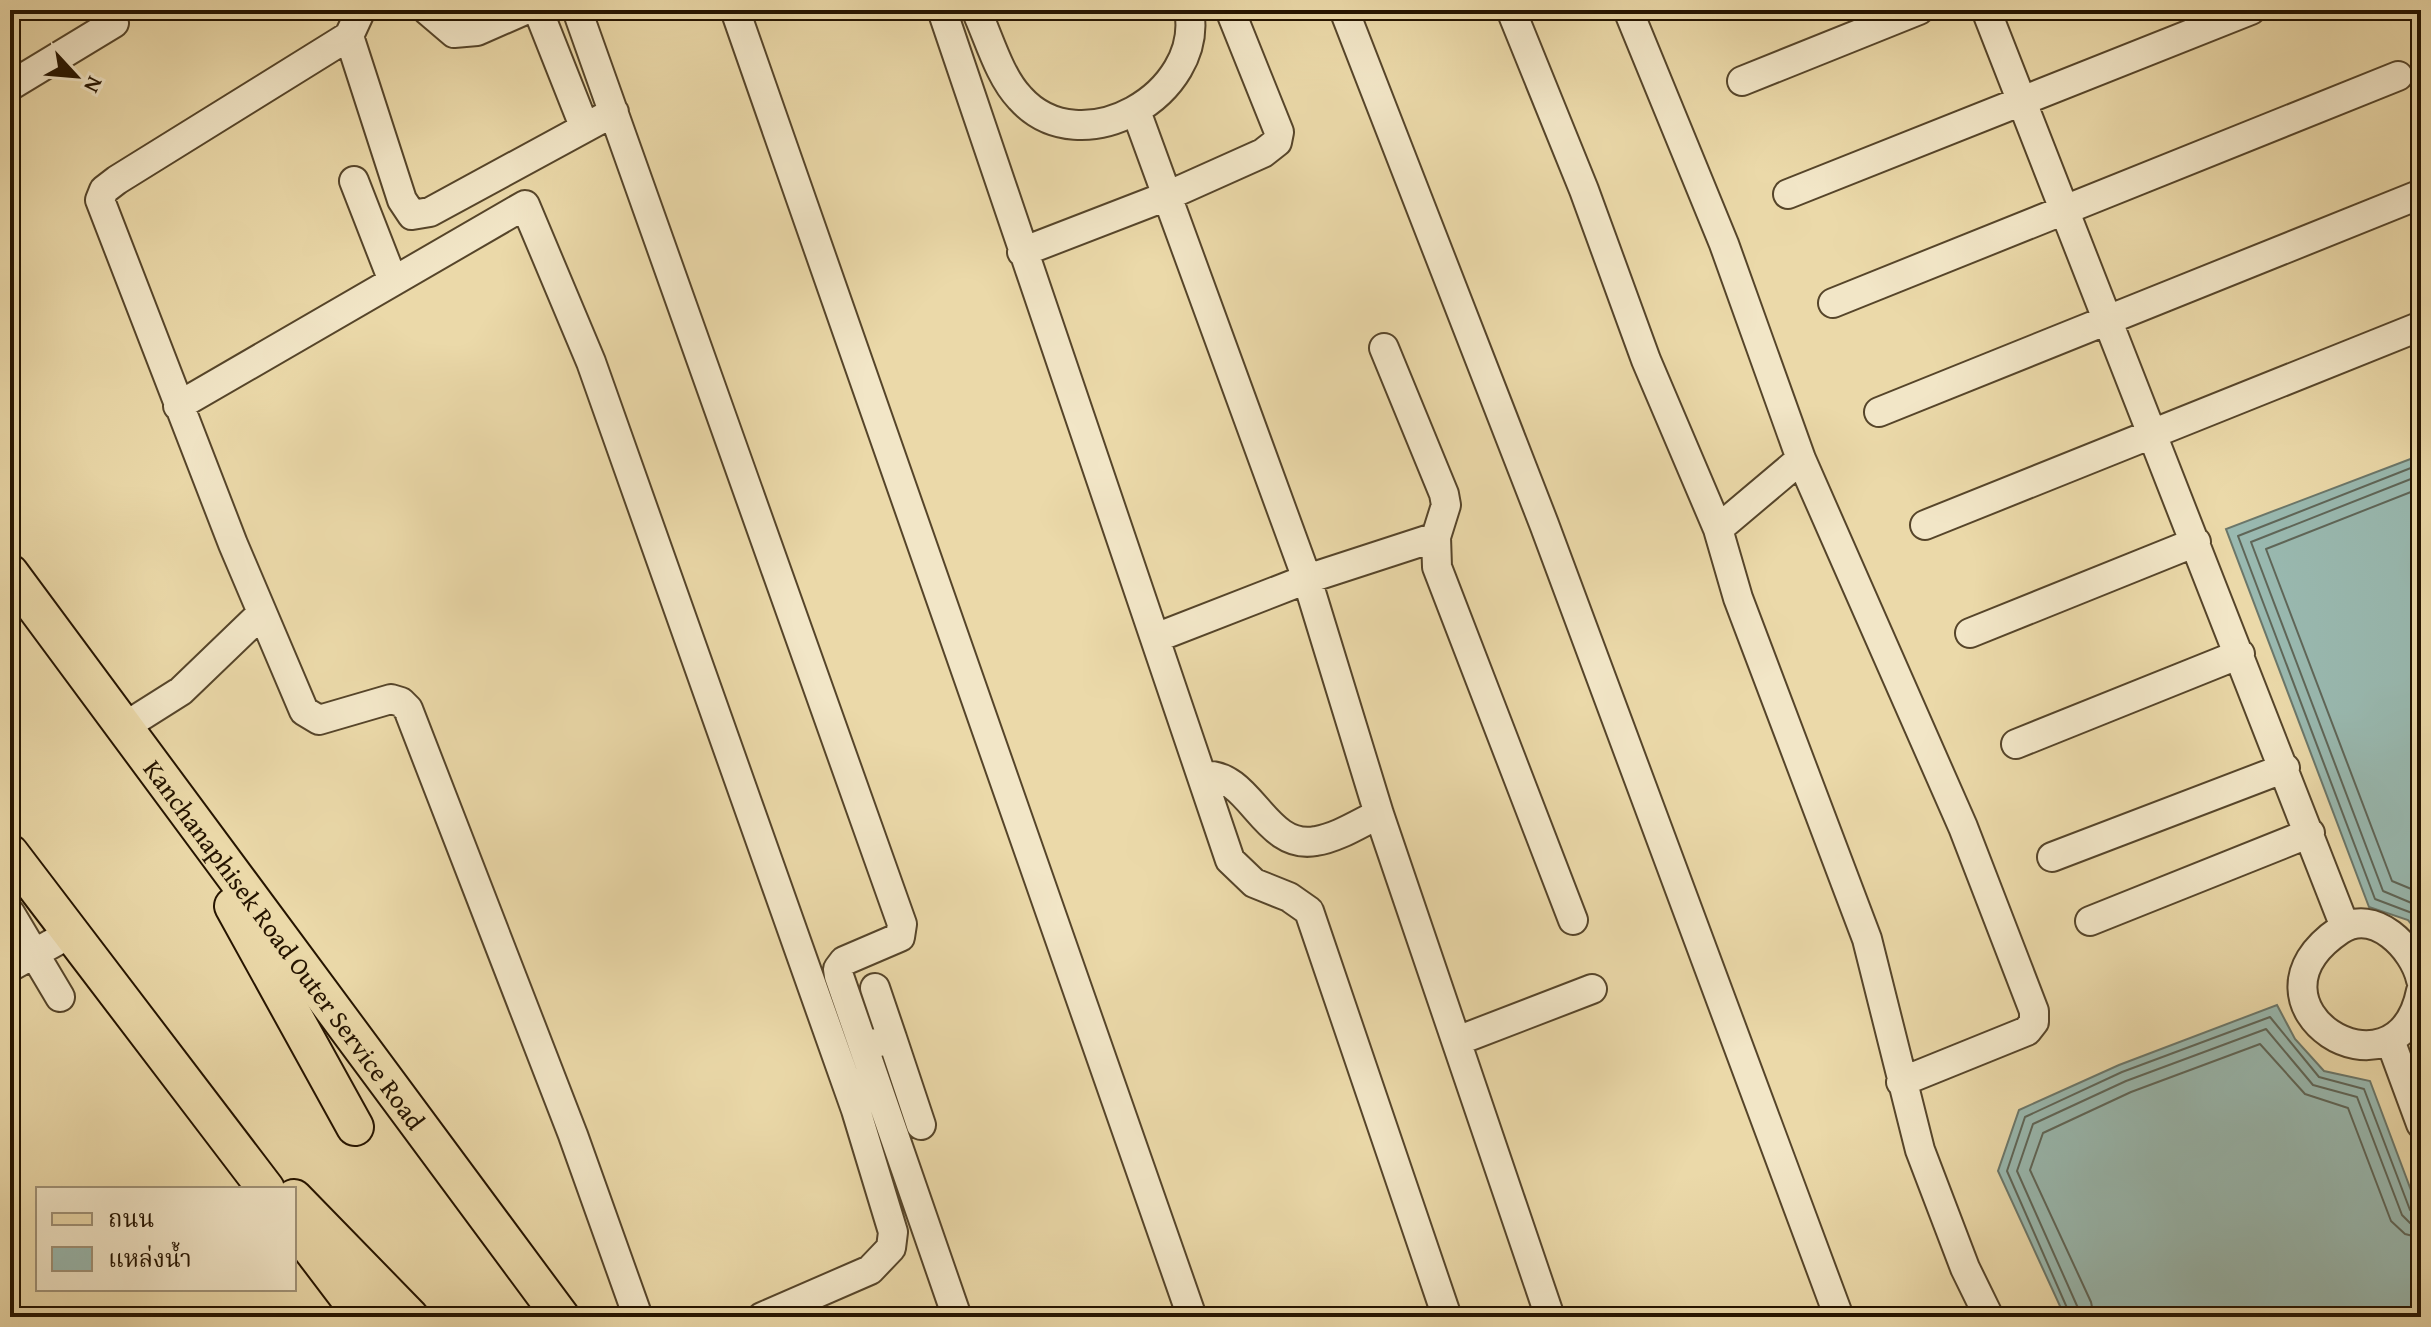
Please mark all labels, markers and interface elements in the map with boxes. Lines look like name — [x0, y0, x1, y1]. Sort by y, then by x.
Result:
north arrow — [36, 36, 116, 116]
text: N — [76, 71, 112, 99]
street label: Kanchanaphisek Road Outer Service Road — [135, 751, 435, 1138]
legend — [36, 1187, 296, 1291]
text: ถนน — [108, 1201, 154, 1236]
text: แหล่งน้ำ — [108, 1241, 192, 1276]

